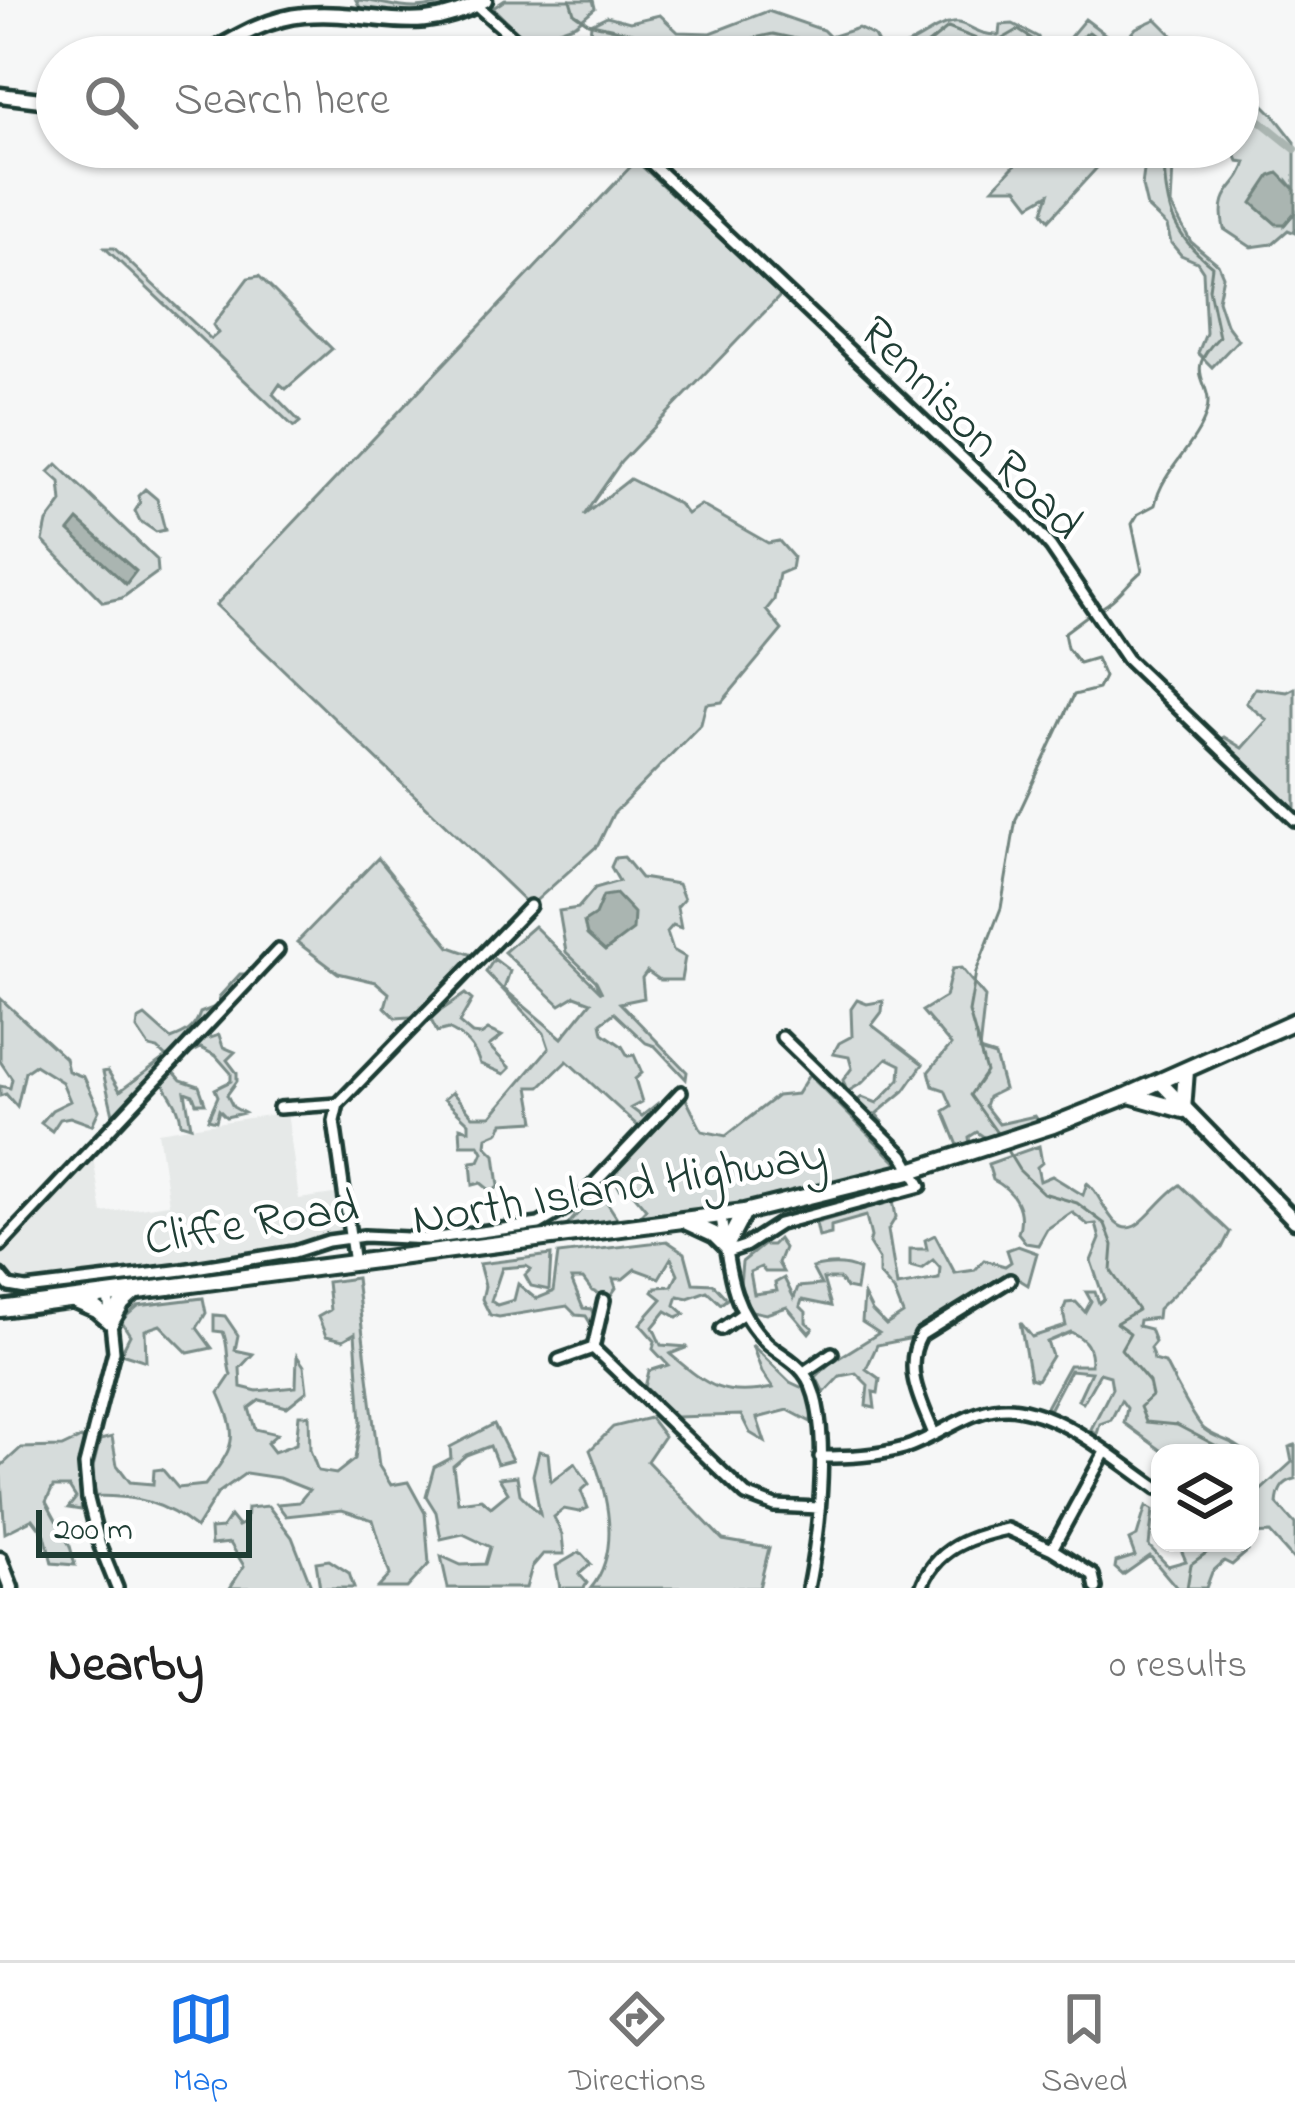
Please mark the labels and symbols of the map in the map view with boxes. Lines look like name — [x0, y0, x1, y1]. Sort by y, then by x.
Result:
street label: Rennison Road — [841, 301, 1098, 558]
street label: North Island Highway — [408, 1122, 832, 1257]
street label: Cliffe Road — [140, 1174, 364, 1276]
scale bar — [36, 1504, 252, 1557]

